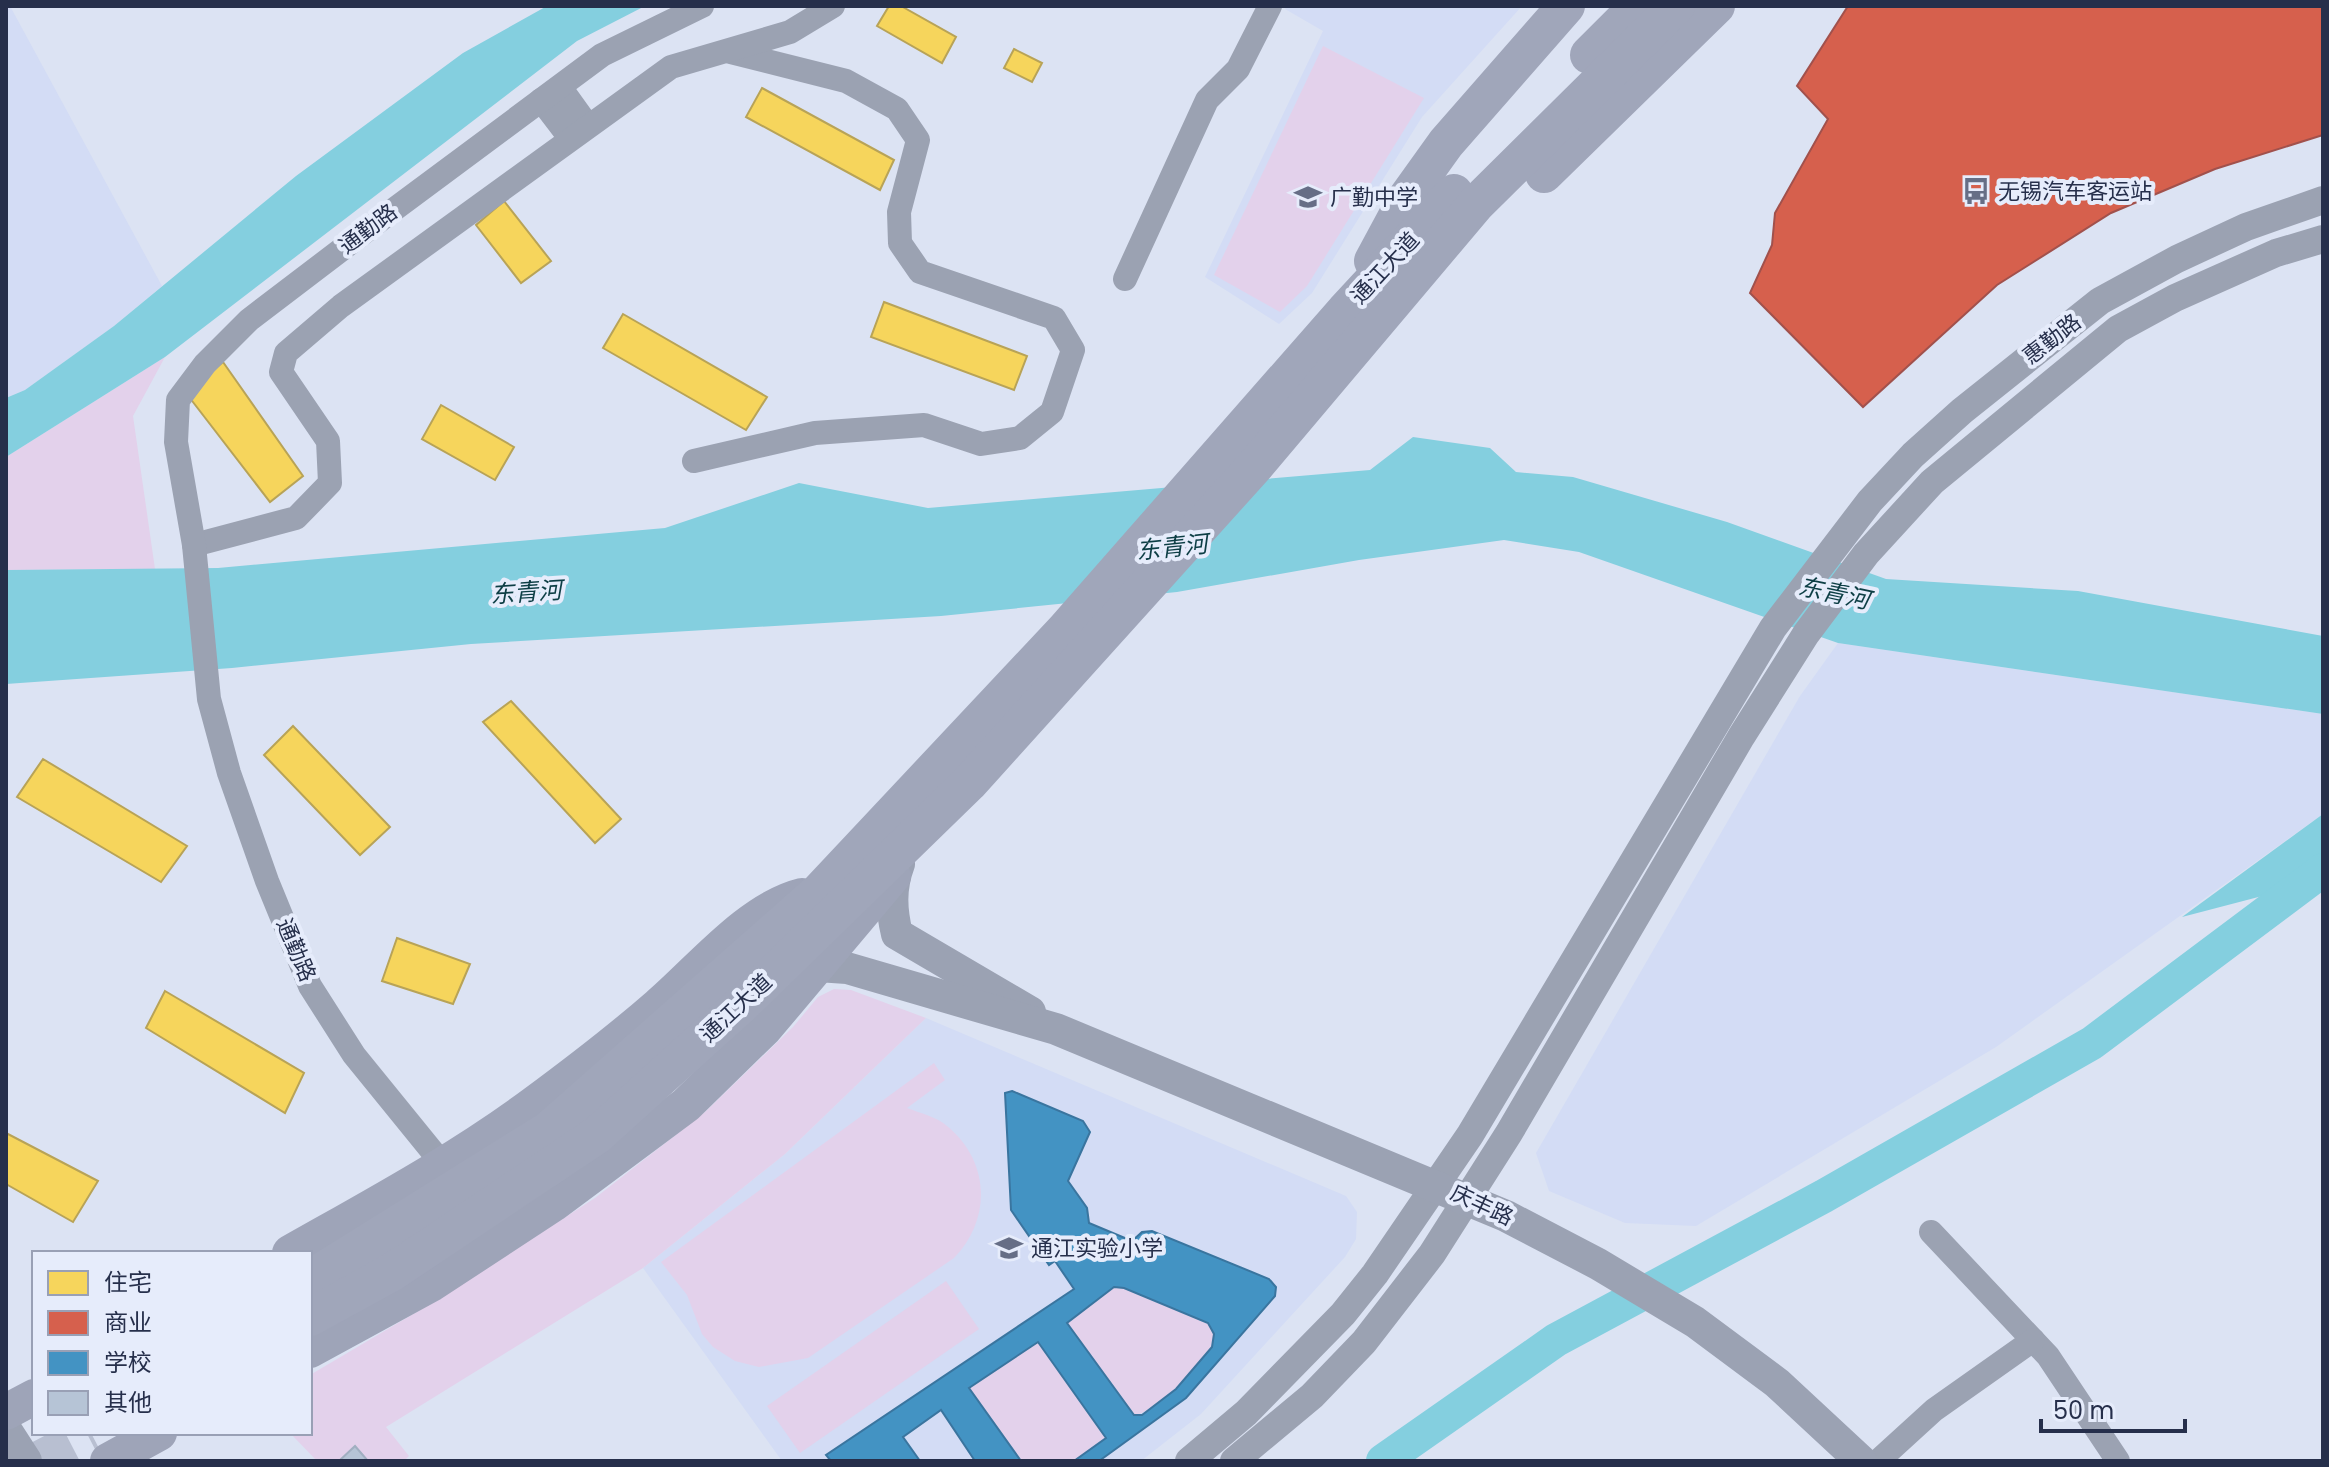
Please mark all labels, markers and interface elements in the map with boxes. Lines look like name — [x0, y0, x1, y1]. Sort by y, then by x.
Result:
bus stop icon: 无锡汽车客运站 — [1961, 176, 1991, 206]
place label: 无锡汽车客运站 — [1998, 176, 2152, 207]
school or university icon: 广勤中学 — [1293, 182, 1323, 212]
place label: 广勤中学 — [1330, 182, 1418, 213]
street label: 通勤路 — [332, 197, 404, 261]
street label: 通江大道 — [1344, 225, 1426, 311]
street label: 惠勤路 — [2016, 306, 2088, 372]
water label: 东青河 — [1134, 526, 1214, 567]
water label: 东青河 — [1795, 569, 1877, 617]
water label: 东青河 — [489, 573, 567, 611]
street label: 通勤路 — [269, 914, 323, 986]
street label: 通江大道 — [693, 967, 779, 1049]
street label: 庆丰路 — [1446, 1177, 1518, 1233]
school or university icon: 通江实验小学 — [994, 1233, 1024, 1263]
place label: 通江实验小学 — [1031, 1233, 1163, 1264]
legend — [32, 1251, 312, 1435]
text: 住宅 — [104, 1266, 152, 1299]
text: 商业 — [104, 1306, 152, 1339]
text: 学校 — [104, 1346, 152, 1379]
scale bar — [2041, 1383, 2185, 1433]
text: 其他 — [104, 1386, 152, 1419]
text: 50 m — [2053, 1394, 2114, 1427]

